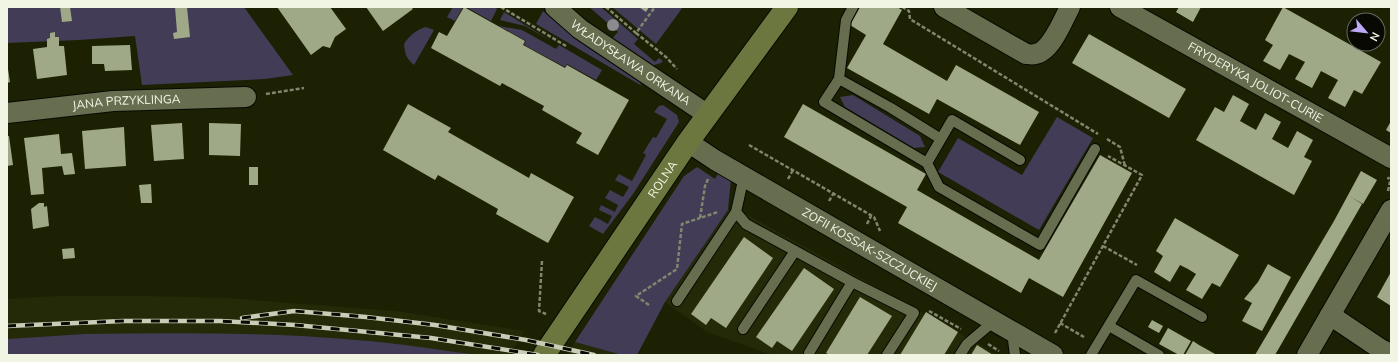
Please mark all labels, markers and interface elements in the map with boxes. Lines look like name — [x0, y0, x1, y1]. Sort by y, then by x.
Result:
north arrow — [1346, 12, 1386, 52]
street label: WŁADYSŁAWA ORKANA — [568, 16, 694, 108]
text: N — [1367, 30, 1383, 44]
street label: FRYDERYKA JOLIOT-CURIE — [1185, 38, 1326, 126]
street label: JANA PRZYKLINGA — [72, 91, 181, 113]
street label: ROLNA — [644, 157, 680, 201]
street label: ZOFII KOSSAK-SZCZUCKIEJ — [800, 204, 940, 294]

